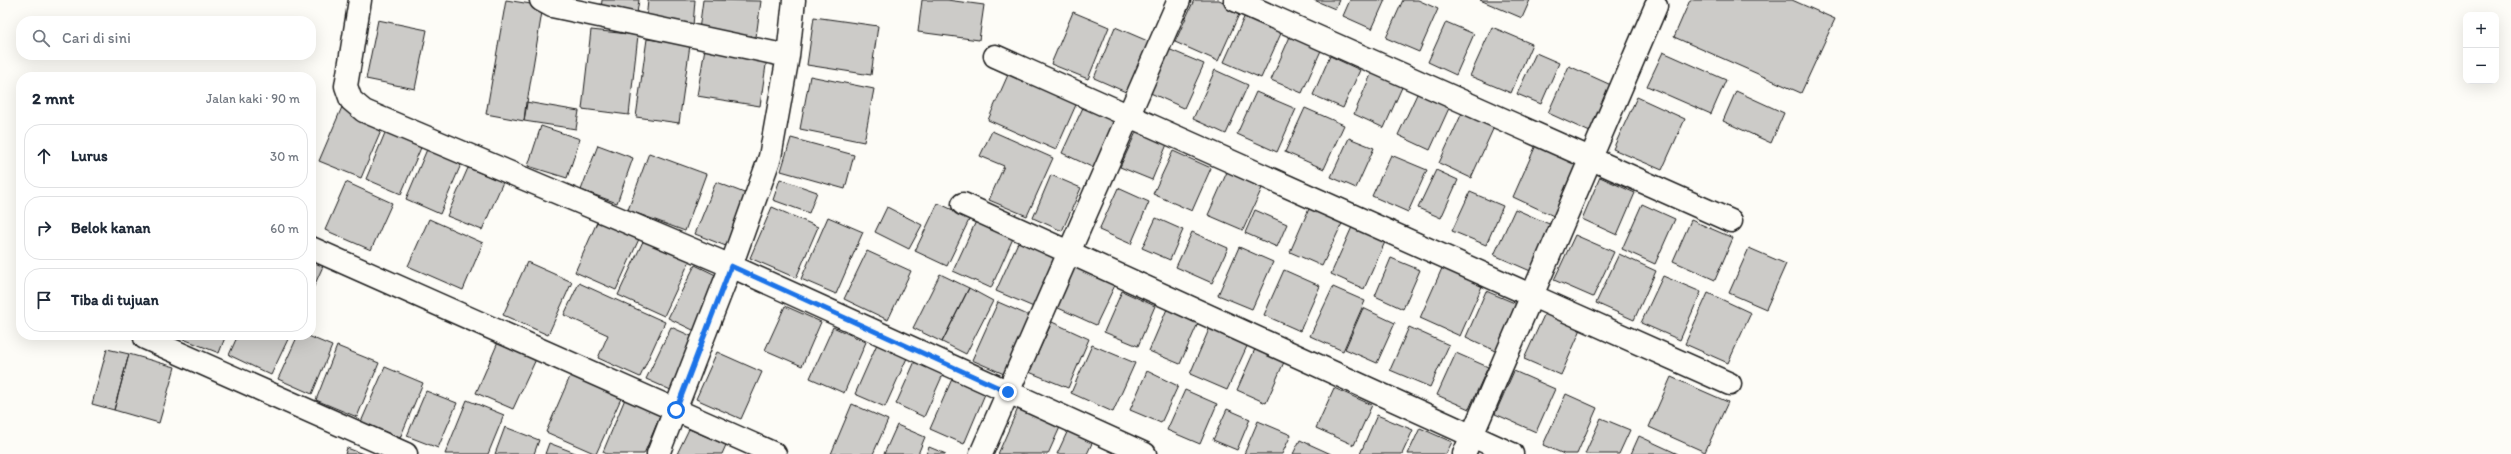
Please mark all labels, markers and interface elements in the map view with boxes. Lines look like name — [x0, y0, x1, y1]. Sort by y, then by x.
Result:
map controls — [2463, 12, 2499, 84]
button: + — [2463, 12, 2499, 48]
search box — [16, 16, 316, 60]
icon: search — [30, 27, 52, 49]
text: Cari di sini — [62, 29, 131, 47]
button: − — [2463, 48, 2499, 84]
text: 2 mnt — [32, 88, 75, 108]
text: Jalan kaki · 90 m — [206, 91, 300, 106]
icon: ahead — [33, 145, 55, 167]
text: Lurus — [71, 147, 108, 165]
text: 30 m — [270, 149, 299, 164]
icon: right — [33, 217, 55, 239]
text: Belok kanan — [71, 219, 151, 237]
text: 60 m — [270, 221, 299, 236]
icon: arrive — [33, 289, 55, 311]
text: Tiba di tujuan — [71, 291, 159, 309]
route end — [999, 383, 1017, 401]
route start — [667, 401, 685, 419]

